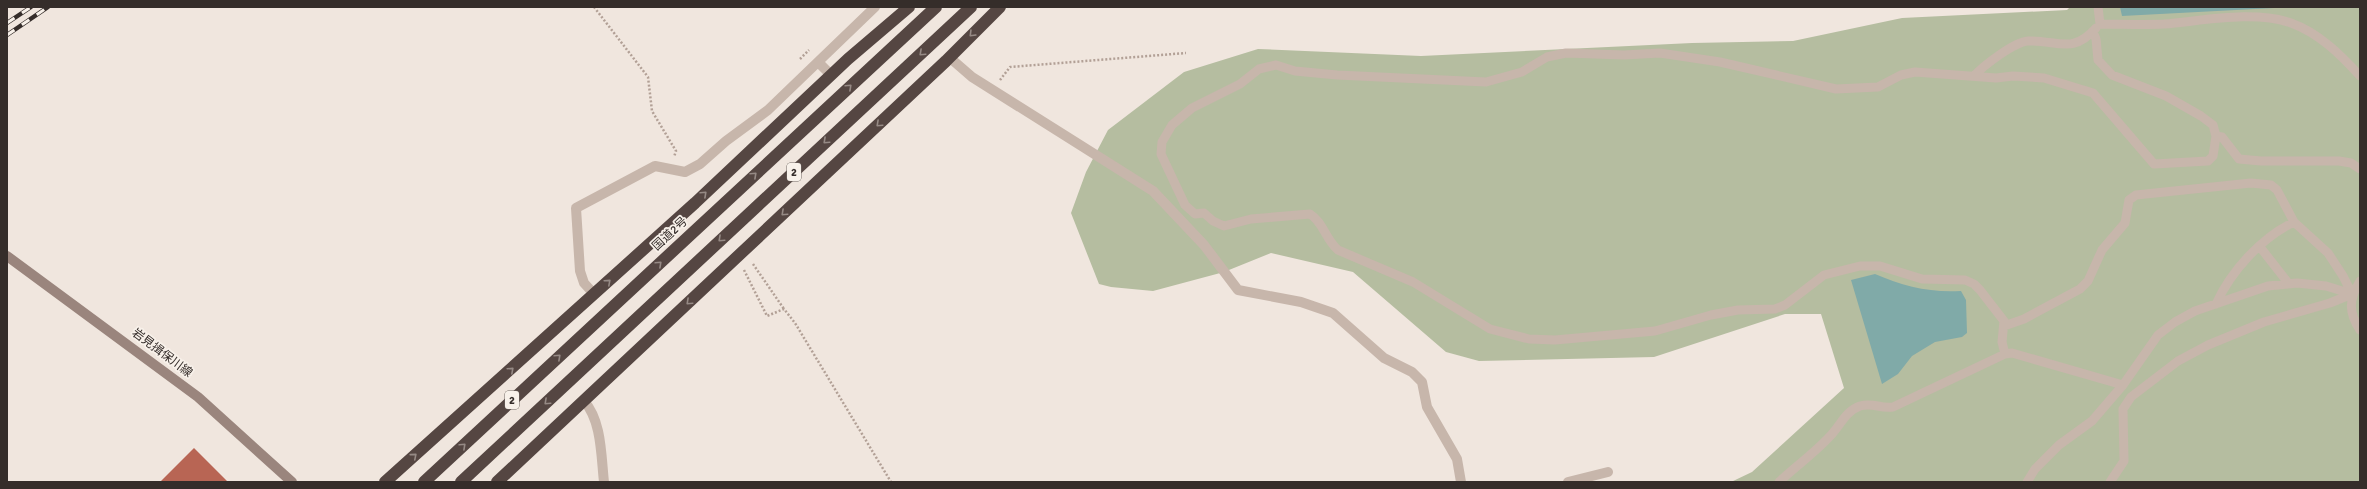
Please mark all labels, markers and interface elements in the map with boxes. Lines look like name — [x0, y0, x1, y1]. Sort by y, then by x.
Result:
one-way arrow — [969, 30, 977, 37]
one-way arrow — [919, 48, 927, 55]
one-way arrow — [844, 84, 852, 92]
one-way arrow — [876, 119, 883, 126]
one-way arrow — [824, 136, 831, 143]
road number: 2 — [787, 163, 801, 181]
one-way arrow — [749, 173, 757, 180]
one-way arrow — [699, 192, 706, 199]
one-way arrow — [781, 209, 789, 216]
street label: 国道2号 — [649, 214, 691, 254]
one-way arrow — [718, 234, 726, 242]
one-way arrow — [654, 262, 661, 269]
one-way arrow — [603, 280, 610, 287]
one-way arrow — [686, 298, 694, 305]
street label: 岩見揖保川線 — [129, 325, 195, 381]
one-way arrow — [553, 354, 561, 362]
one-way arrow — [507, 367, 514, 374]
road number: 2 — [505, 391, 519, 409]
one-way arrow — [544, 397, 552, 404]
one-way arrow — [458, 443, 466, 451]
one-way arrow — [409, 453, 417, 460]

